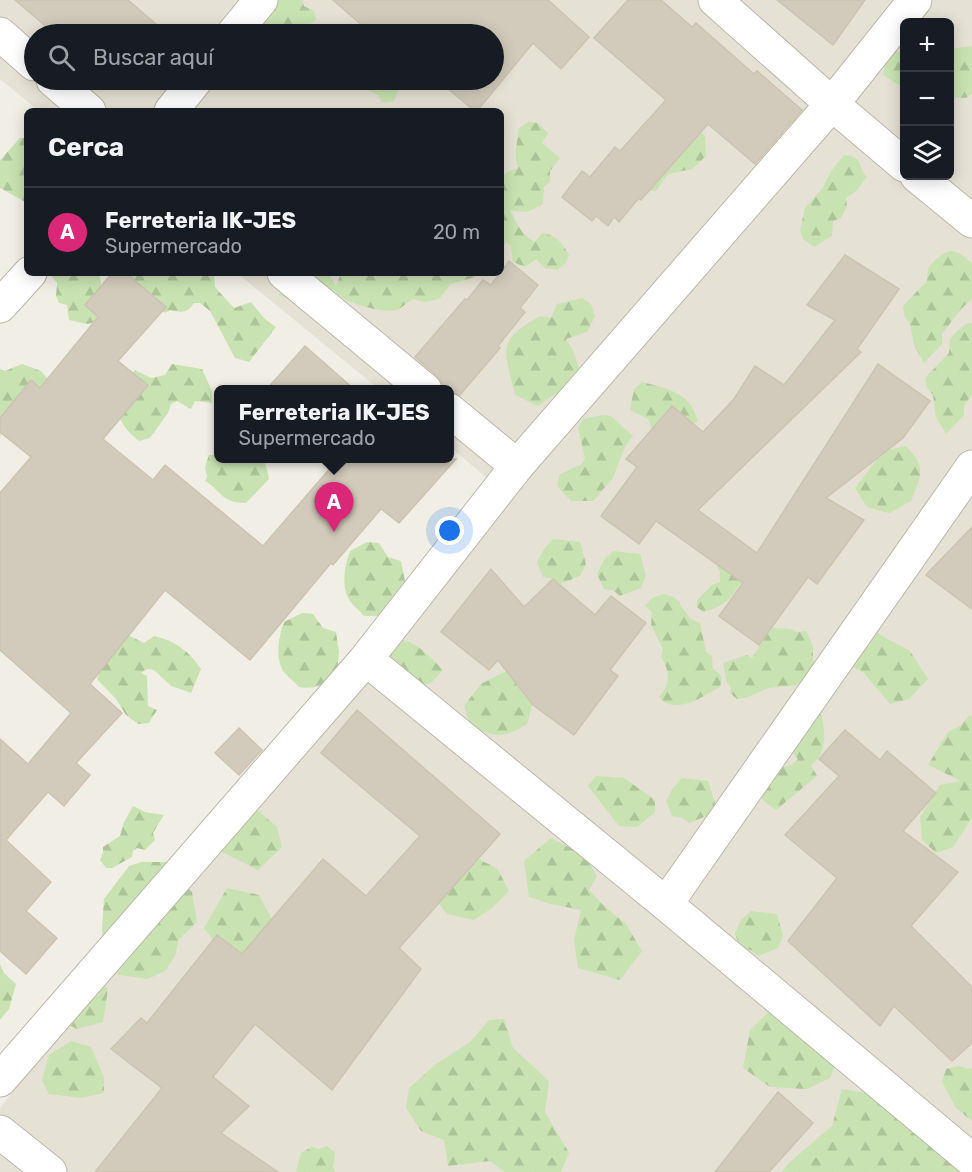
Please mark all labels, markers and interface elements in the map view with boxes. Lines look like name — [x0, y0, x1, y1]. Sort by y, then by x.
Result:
map controls — [900, 18, 954, 180]
button: + — [900, 18, 954, 72]
search box — [24, 24, 504, 90]
icon: search — [45, 41, 78, 74]
text: Buscar aquí — [93, 44, 214, 71]
button: − — [900, 72, 954, 126]
button: layers — [900, 126, 954, 180]
text: Cerca — [48, 132, 124, 163]
text: Ferreteria IK-JES — [105, 207, 296, 234]
text: A — [60, 220, 75, 244]
text: 20 m — [433, 220, 480, 244]
text: Supermercado — [105, 234, 242, 258]
popup — [214, 385, 454, 463]
text: Ferreteria IK-JES — [238, 399, 430, 426]
text: Supermercado — [238, 426, 375, 450]
pin: A — [314, 482, 354, 532]
your location — [435, 516, 464, 545]

